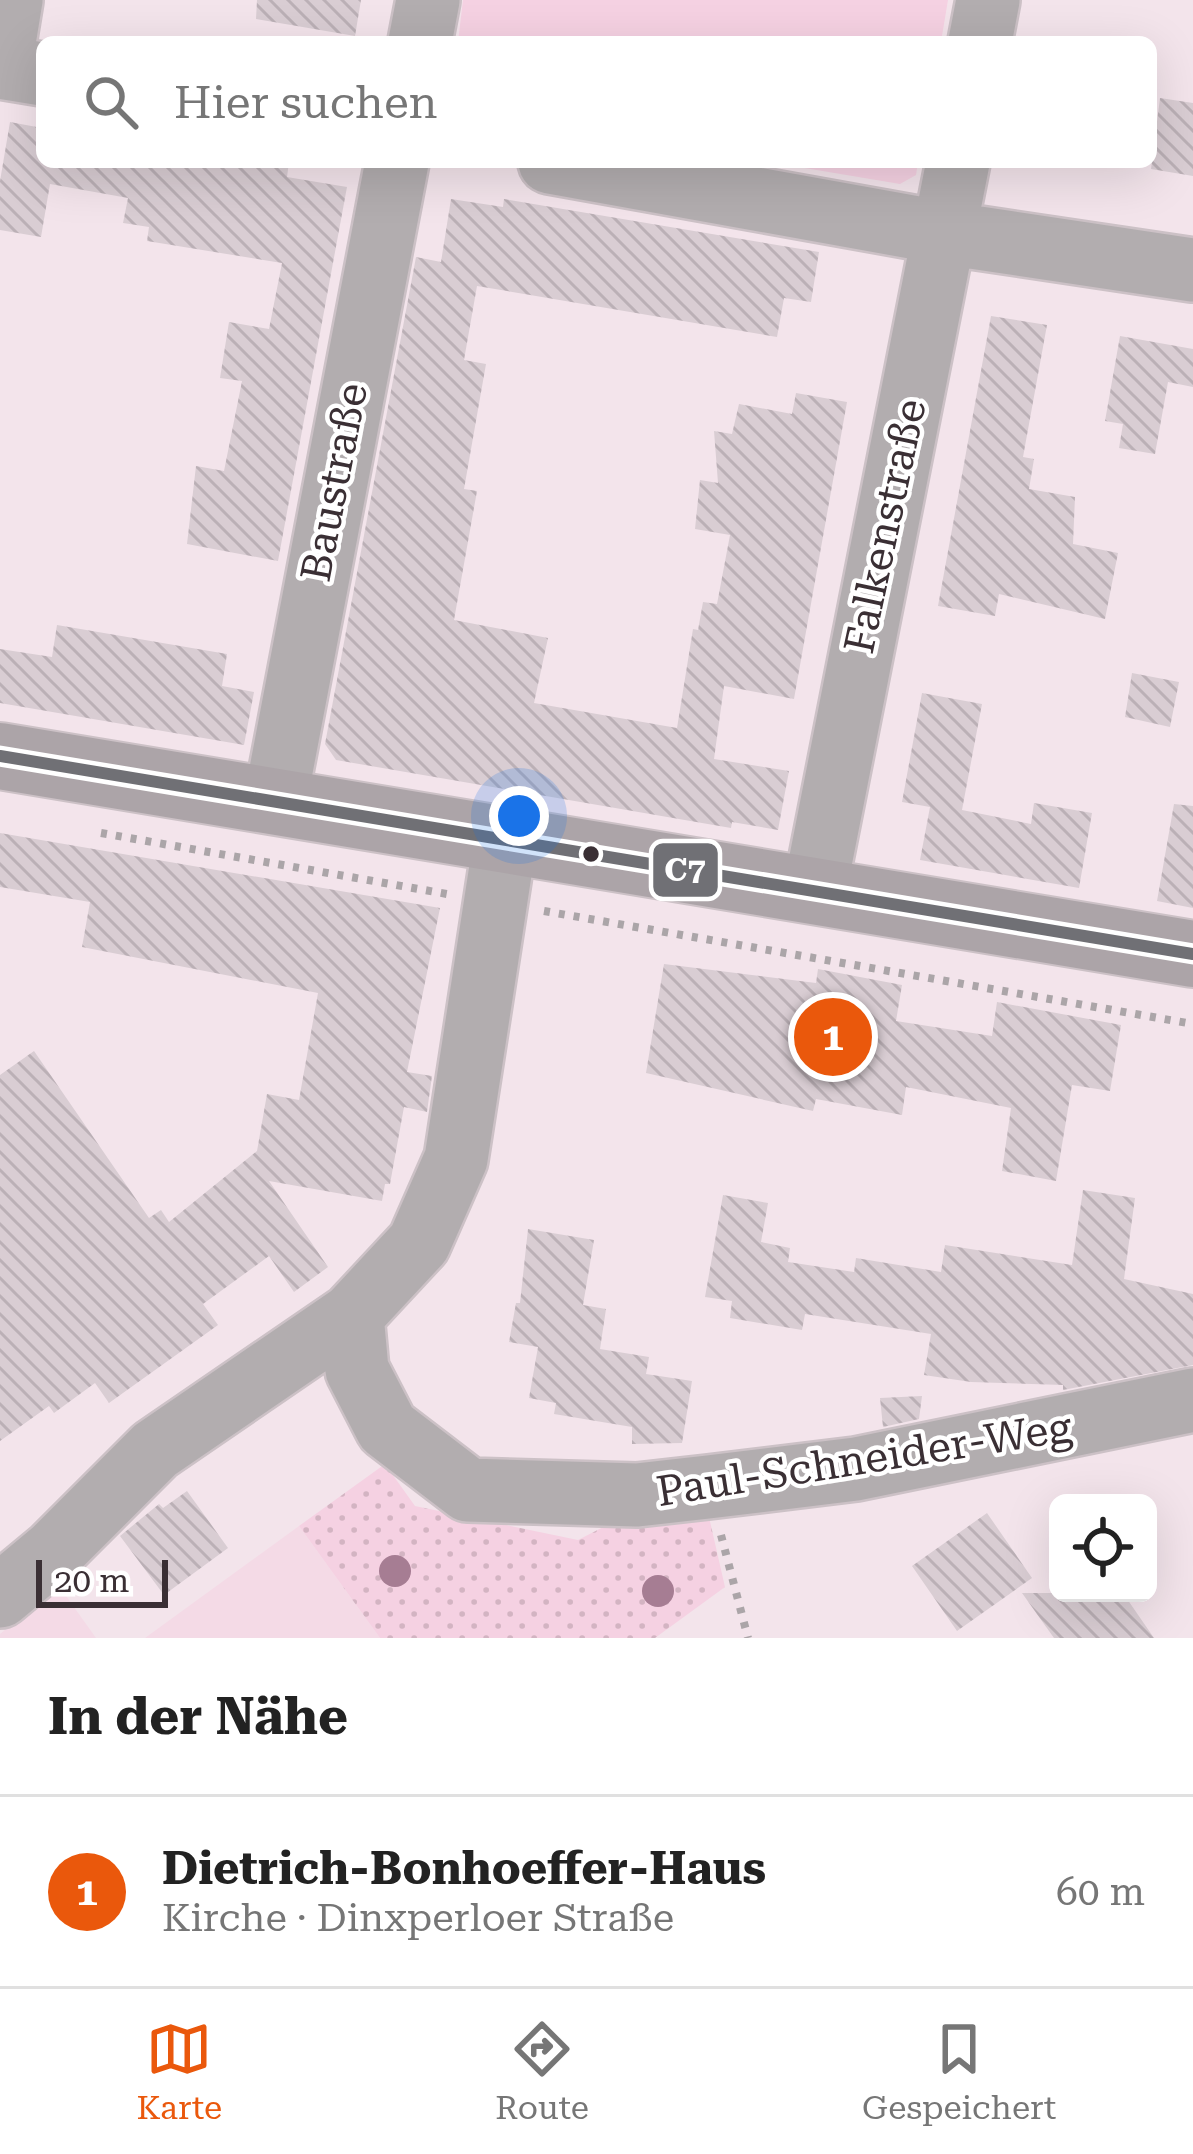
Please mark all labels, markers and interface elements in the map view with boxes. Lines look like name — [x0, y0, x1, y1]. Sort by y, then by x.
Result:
search box — [36, 36, 1157, 168]
icon: search — [78, 69, 144, 135]
text: Hier suchen — [174, 76, 438, 129]
street label: Baustraße — [291, 379, 377, 585]
street label: Falkenstraße — [834, 394, 936, 658]
your location — [489, 786, 549, 846]
line badge: C7 — [651, 841, 720, 899]
unlabelled marker — [580, 843, 602, 865]
text: C7 — [664, 850, 706, 889]
pin: 1 — [794, 992, 872, 1082]
street label: Paul-Schneider-Weg — [653, 1402, 1075, 1516]
map controls — [1049, 1494, 1157, 1602]
button: locate — [1049, 1494, 1157, 1602]
scale bar — [36, 1554, 168, 1607]
text: 20 m — [54, 1561, 129, 1600]
text: In der Nähe — [48, 1687, 348, 1746]
text: Dietrich-Bonhoeffer-Haus — [162, 1842, 766, 1895]
text: 1 — [76, 1869, 98, 1915]
text: 60 m — [1056, 1869, 1145, 1915]
text: Kirche · Dinxperloer Straße — [162, 1895, 674, 1941]
tab: Karte — [137, 2016, 222, 2127]
tab: Route — [495, 2016, 589, 2127]
tab: Gespeichert — [862, 2016, 1056, 2127]

